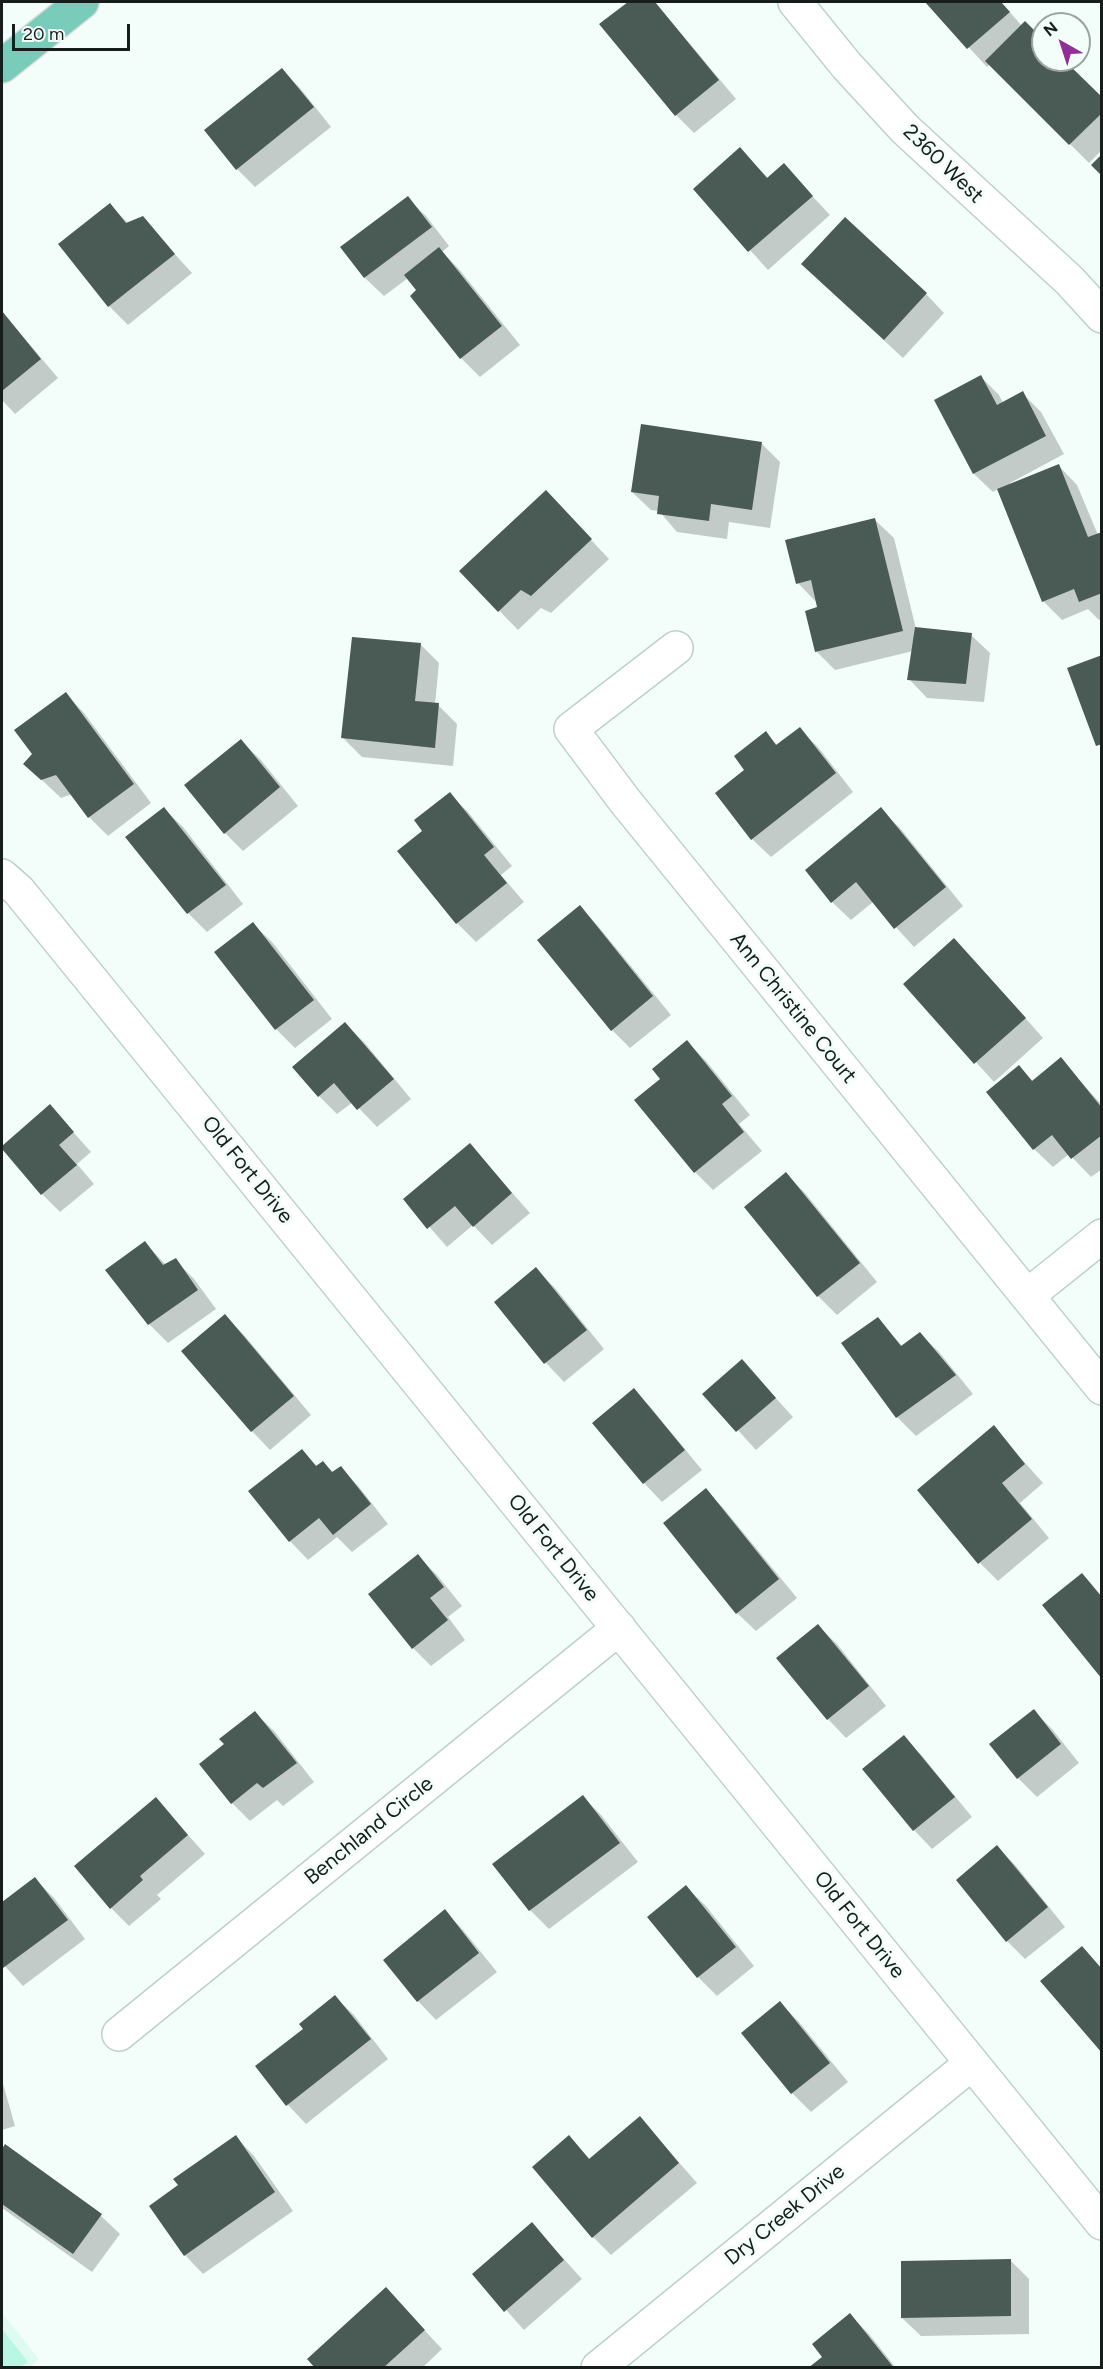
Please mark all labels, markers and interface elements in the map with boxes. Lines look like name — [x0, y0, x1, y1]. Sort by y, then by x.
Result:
scale bar — [15, 12, 134, 50]
north arrow — [1031, 12, 1091, 72]
text: N — [1040, 18, 1061, 40]
text: 20 m — [23, 23, 64, 45]
street label: 2360 West — [897, 119, 989, 209]
street label: Ann Christine Court — [724, 928, 862, 1088]
street label: Old Fort Drive — [196, 1111, 298, 1229]
street label: Old Fort Drive — [502, 1489, 604, 1607]
street label: Benchland Circle — [300, 1771, 438, 1891]
street label: Old Fort Drive — [808, 1866, 910, 1984]
street label: Dry Creek Drive — [720, 2159, 850, 2271]

